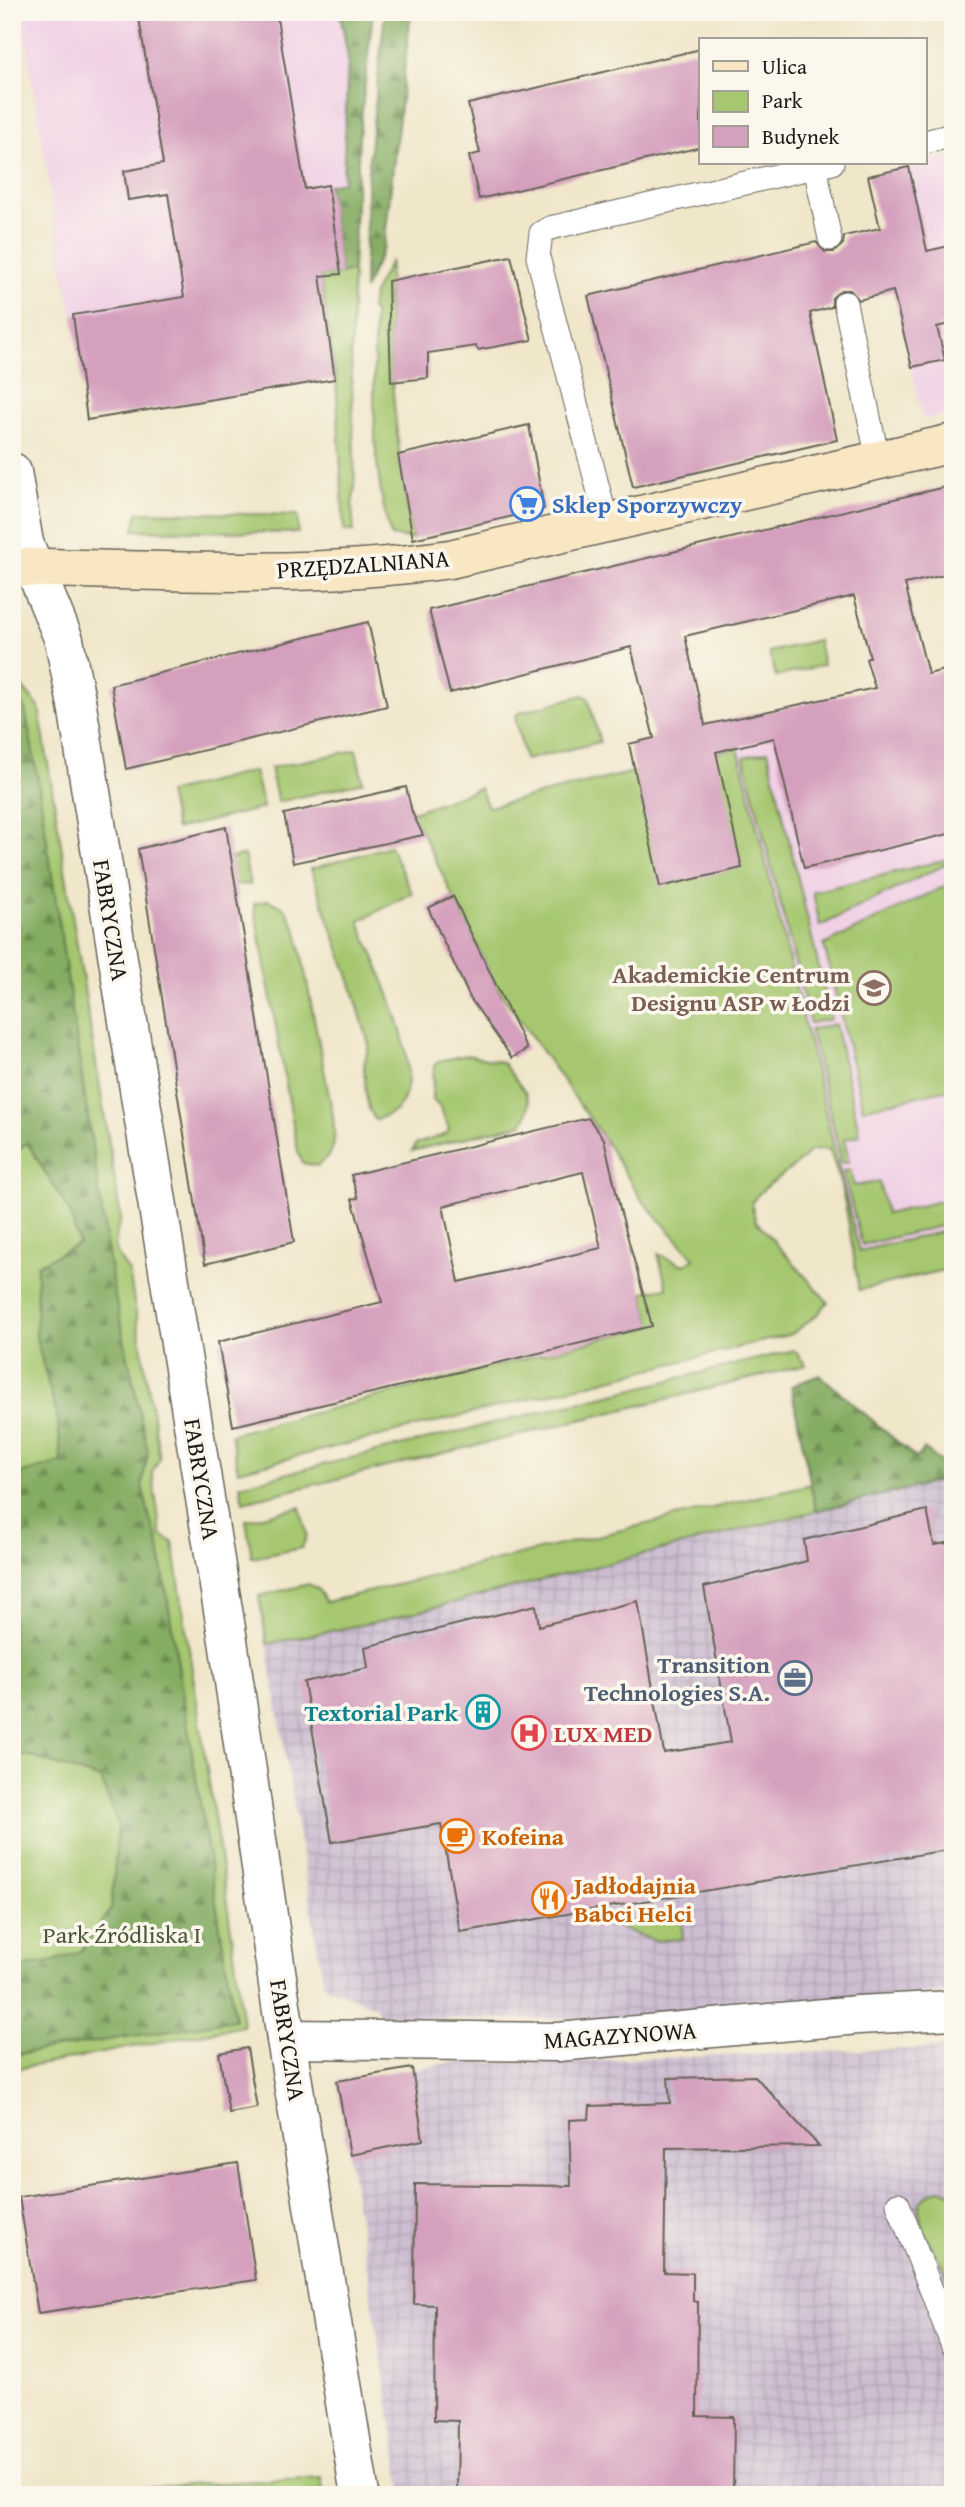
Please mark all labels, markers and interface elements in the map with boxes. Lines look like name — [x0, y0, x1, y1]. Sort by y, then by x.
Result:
legend — [699, 38, 926, 164]
text: Ulica — [762, 51, 807, 82]
text: Park — [762, 85, 803, 116]
text: Budynek — [762, 121, 840, 152]
supermarket icon: Sklep Sporzywczy — [508, 485, 546, 523]
place label: Sklep Sporzywczy — [552, 487, 743, 522]
street label: PRZĘDZALNIANA — [275, 540, 451, 587]
street label: FABRYCZNA — [84, 857, 138, 984]
place label: Akademickie Centrum Designu ASP w Łodzi — [612, 957, 850, 1020]
school or university icon: Akademickie Centrum Designu ASP w Łodzi — [855, 969, 893, 1007]
street label: FABRYCZNA — [175, 1416, 229, 1543]
place label: Transition Technologies S.A. — [584, 1647, 770, 1710]
office icon: Transition Technologies S.A. — [776, 1659, 814, 1697]
building icon: Textorial Park — [464, 1693, 502, 1731]
place label: Textorial Park — [304, 1695, 458, 1730]
hospital icon: LUX MED — [510, 1714, 548, 1752]
place label: LUX MED — [554, 1716, 652, 1751]
cafe icon: Kofeina — [438, 1817, 476, 1855]
place label: Kofeina — [482, 1819, 565, 1854]
place label: Jadłodajnia Babci Helci — [570, 1868, 697, 1931]
restaurant icon: Jadłodajnia Babci Helci — [530, 1880, 568, 1918]
park label: Park Źródliska I — [43, 1917, 201, 1952]
street label: FABRYCZNA — [261, 1977, 315, 2104]
street label: MAGAZYNOWA — [542, 2012, 698, 2058]

